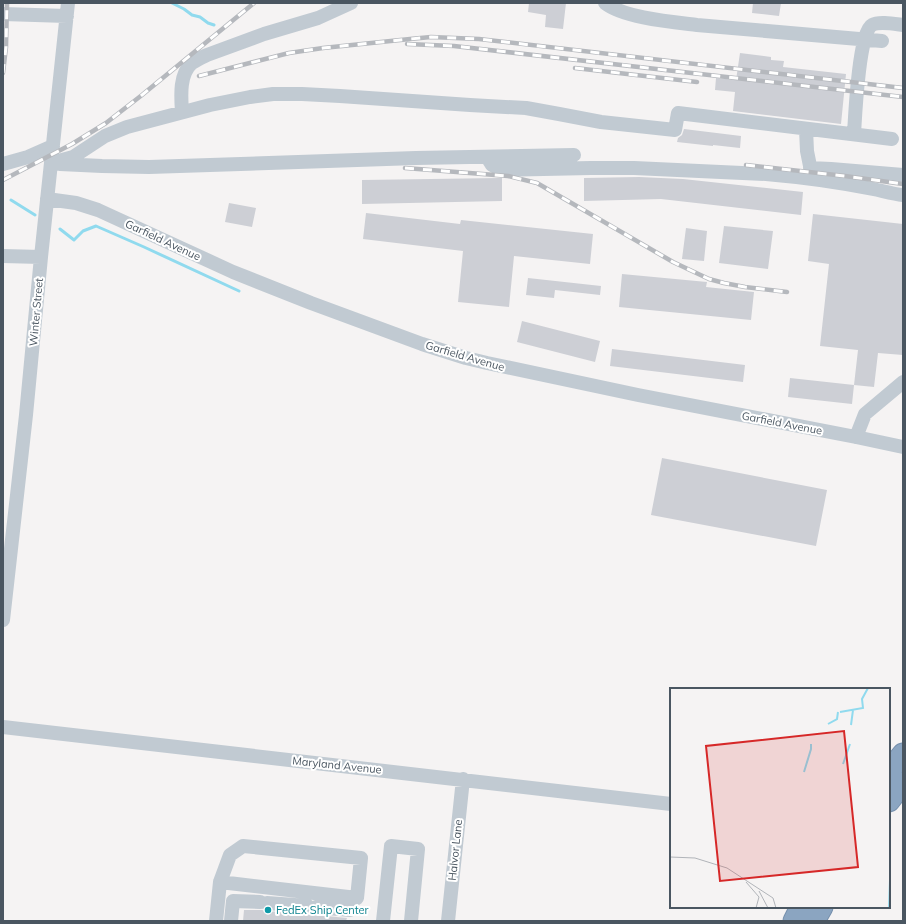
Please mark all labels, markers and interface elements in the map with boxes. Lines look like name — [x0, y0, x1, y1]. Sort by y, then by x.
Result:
street label: Garfield Avenue — [123, 216, 203, 264]
street label: Winter Street — [26, 277, 46, 347]
street label: Garfield Avenue — [424, 338, 506, 374]
street label: Garfield Avenue — [741, 408, 823, 438]
inset map — [670, 688, 890, 908]
street label: Maryland Avenue — [292, 753, 382, 777]
street label: Halvor Lane — [445, 819, 465, 881]
place label: FedEx Ship Center — [276, 903, 369, 917]
marker: FedEx Ship Center — [263, 905, 273, 915]

